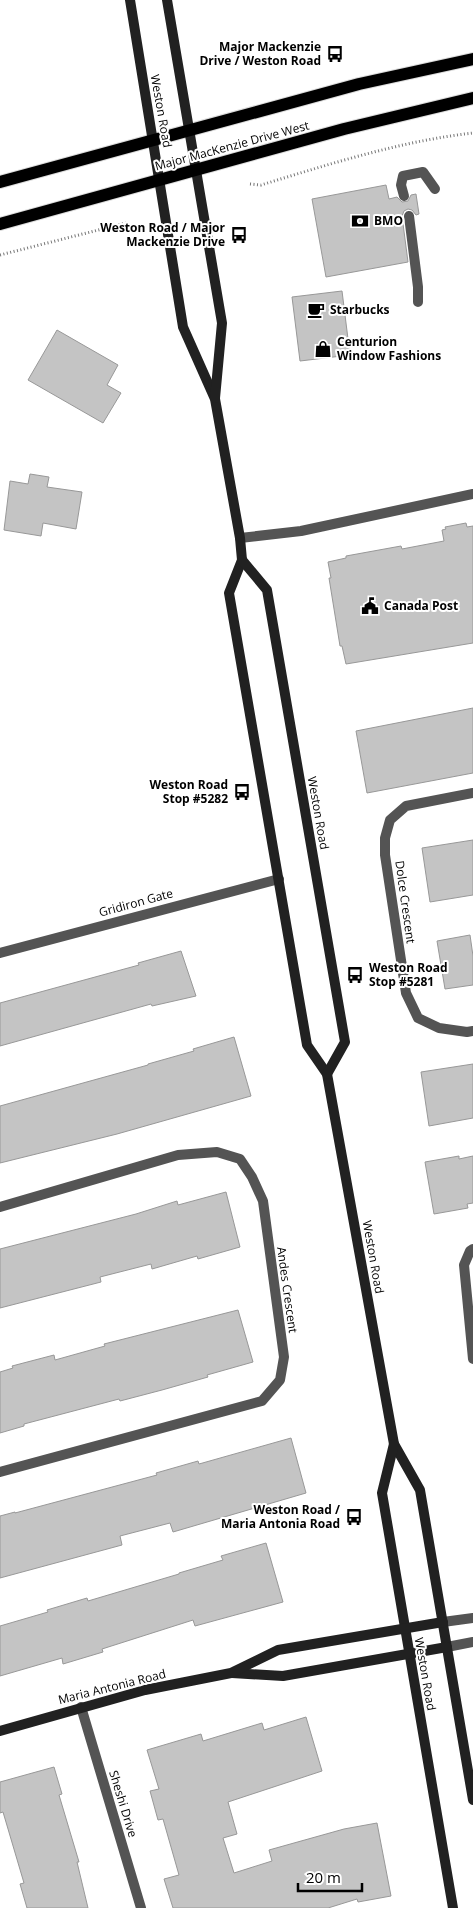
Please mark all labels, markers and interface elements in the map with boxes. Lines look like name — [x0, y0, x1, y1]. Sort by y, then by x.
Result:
place label: Major Mackenzie Drive / Weston Road — [199, 38, 321, 69]
bus stop icon: Major Mackenzie Drive / Weston Road — [325, 44, 345, 64]
street label: Weston Road — [147, 73, 176, 149]
street label: Major MacKenzie Drive West — [153, 117, 311, 174]
bank icon: BMO — [350, 211, 370, 231]
place label: BMO — [374, 212, 403, 229]
place label: Weston Road / Major Mackenzie Drive — [100, 219, 226, 250]
bus stop icon: Weston Road / Major Mackenzie Drive — [229, 225, 249, 245]
cafe icon: Starbucks — [306, 300, 326, 320]
place label: Starbucks — [330, 301, 390, 318]
place label: Centurion Window Fashions — [337, 333, 441, 364]
shop icon: Centurion Window Fashions — [313, 339, 333, 359]
public building icon: Canada Post — [360, 596, 380, 616]
place label: Canada Post — [384, 597, 458, 614]
street label: Weston Road — [304, 775, 333, 851]
place label: Weston Road Stop #5282 — [150, 776, 228, 807]
bus stop icon: Weston Road Stop #5282 — [232, 782, 252, 802]
street label: Dolce Crescent — [391, 859, 420, 945]
street label: Gridiron Gate — [97, 884, 175, 921]
place label: Weston Road Stop #5281 — [369, 959, 448, 990]
bus stop icon: Weston Road Stop #5281 — [345, 965, 365, 985]
street label: Weston Road — [359, 1219, 388, 1295]
street label: Andes Crescent — [273, 1246, 302, 1334]
place label: Weston Road / Maria Antonia Road — [221, 1501, 340, 1532]
bus stop icon: Weston Road / Maria Antonia Road — [344, 1507, 364, 1527]
street label: Weston Road — [411, 1636, 440, 1712]
street label: Maria Antonia Road — [56, 1665, 168, 1708]
street label: Sheshi Drive — [105, 1768, 142, 1840]
scale bar — [298, 1860, 362, 1892]
text: 20 m — [306, 1867, 341, 1887]

